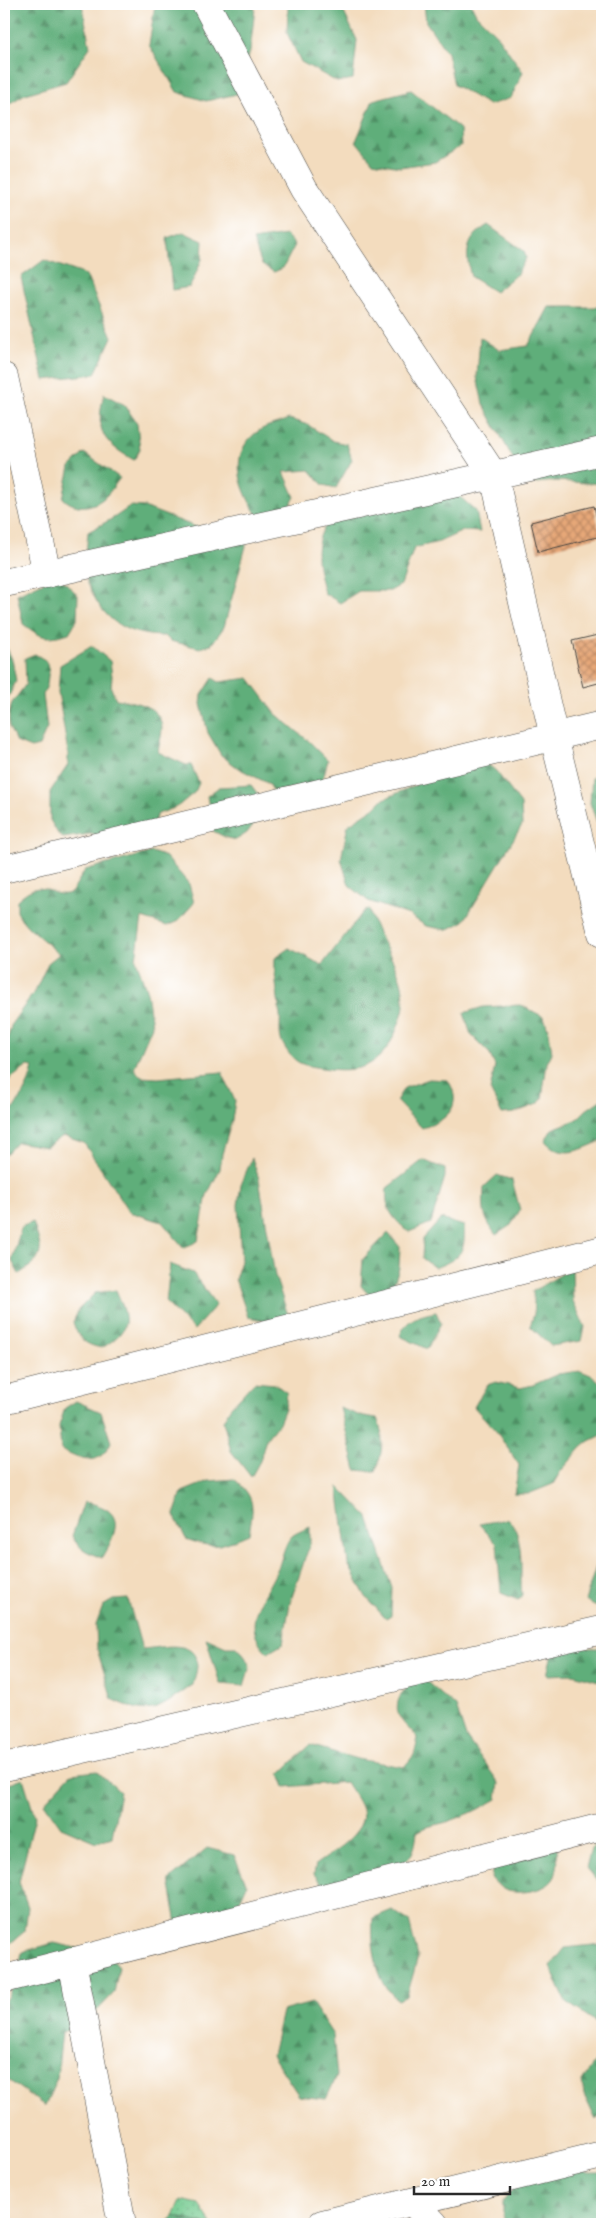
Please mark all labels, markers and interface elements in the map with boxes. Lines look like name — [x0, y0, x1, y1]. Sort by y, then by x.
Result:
scale bar — [414, 2163, 510, 2195]
text: 20 m — [421, 2172, 451, 2191]

